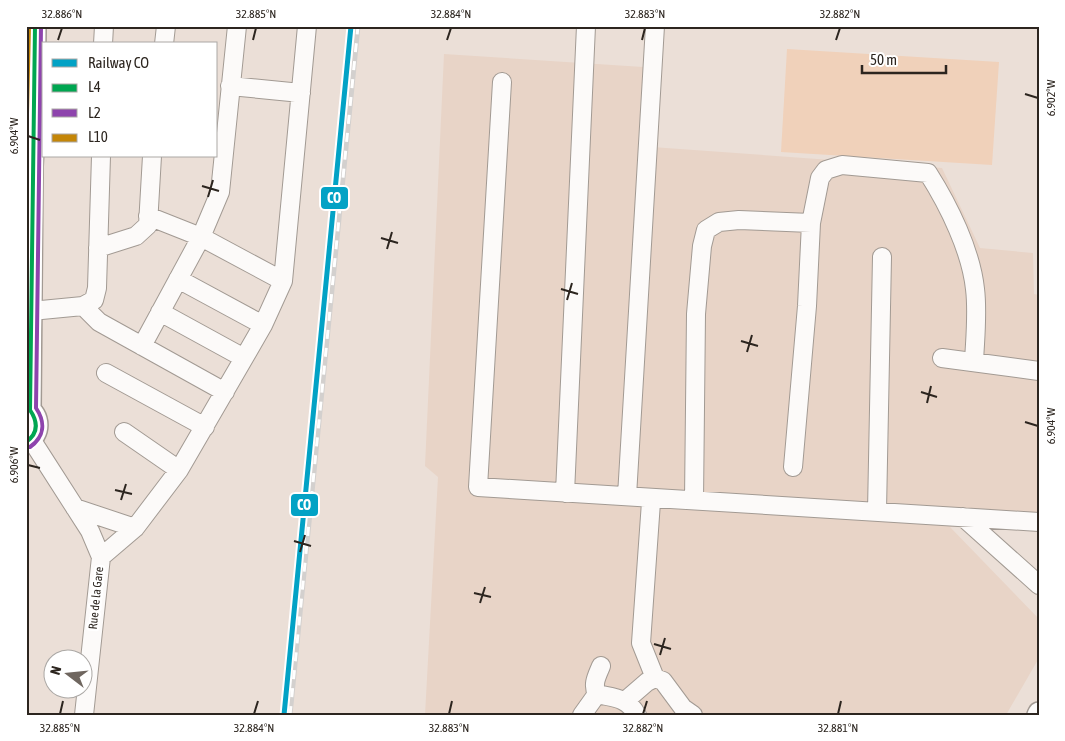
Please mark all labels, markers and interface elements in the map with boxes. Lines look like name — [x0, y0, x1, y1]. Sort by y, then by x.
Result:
text: 32.886°N — [42, 7, 82, 21]
text: 32.885°N — [236, 7, 276, 21]
text: 32.884°N — [431, 7, 471, 21]
text: 32.883°N — [625, 7, 665, 21]
text: 32.882°N — [820, 7, 860, 21]
legend — [42, 42, 218, 158]
scale bar — [862, 42, 946, 74]
text: 50 m — [870, 51, 897, 68]
text: Railway CO — [88, 54, 149, 71]
text: L4 — [88, 78, 101, 95]
text: 6.902°W — [1044, 79, 1058, 116]
text: L2 — [88, 104, 101, 121]
text: 6.904°W — [7, 117, 21, 154]
text: L10 — [88, 128, 108, 145]
line badge: CO — [320, 186, 349, 210]
text: CO — [327, 190, 341, 206]
text: 6.904°W — [1044, 407, 1058, 444]
text: 6.906°W — [7, 446, 21, 483]
line badge: CO — [290, 493, 319, 517]
text: CO — [297, 497, 311, 513]
street label: Rue de la Gare — [86, 566, 106, 630]
north arrow — [42, 648, 92, 698]
text: N — [47, 664, 64, 677]
text: 32.885°N — [40, 721, 80, 735]
text: 32.884°N — [234, 721, 274, 735]
text: 32.883°N — [429, 721, 469, 735]
text: 32.882°N — [623, 721, 663, 735]
text: 32.881°N — [818, 721, 858, 735]

